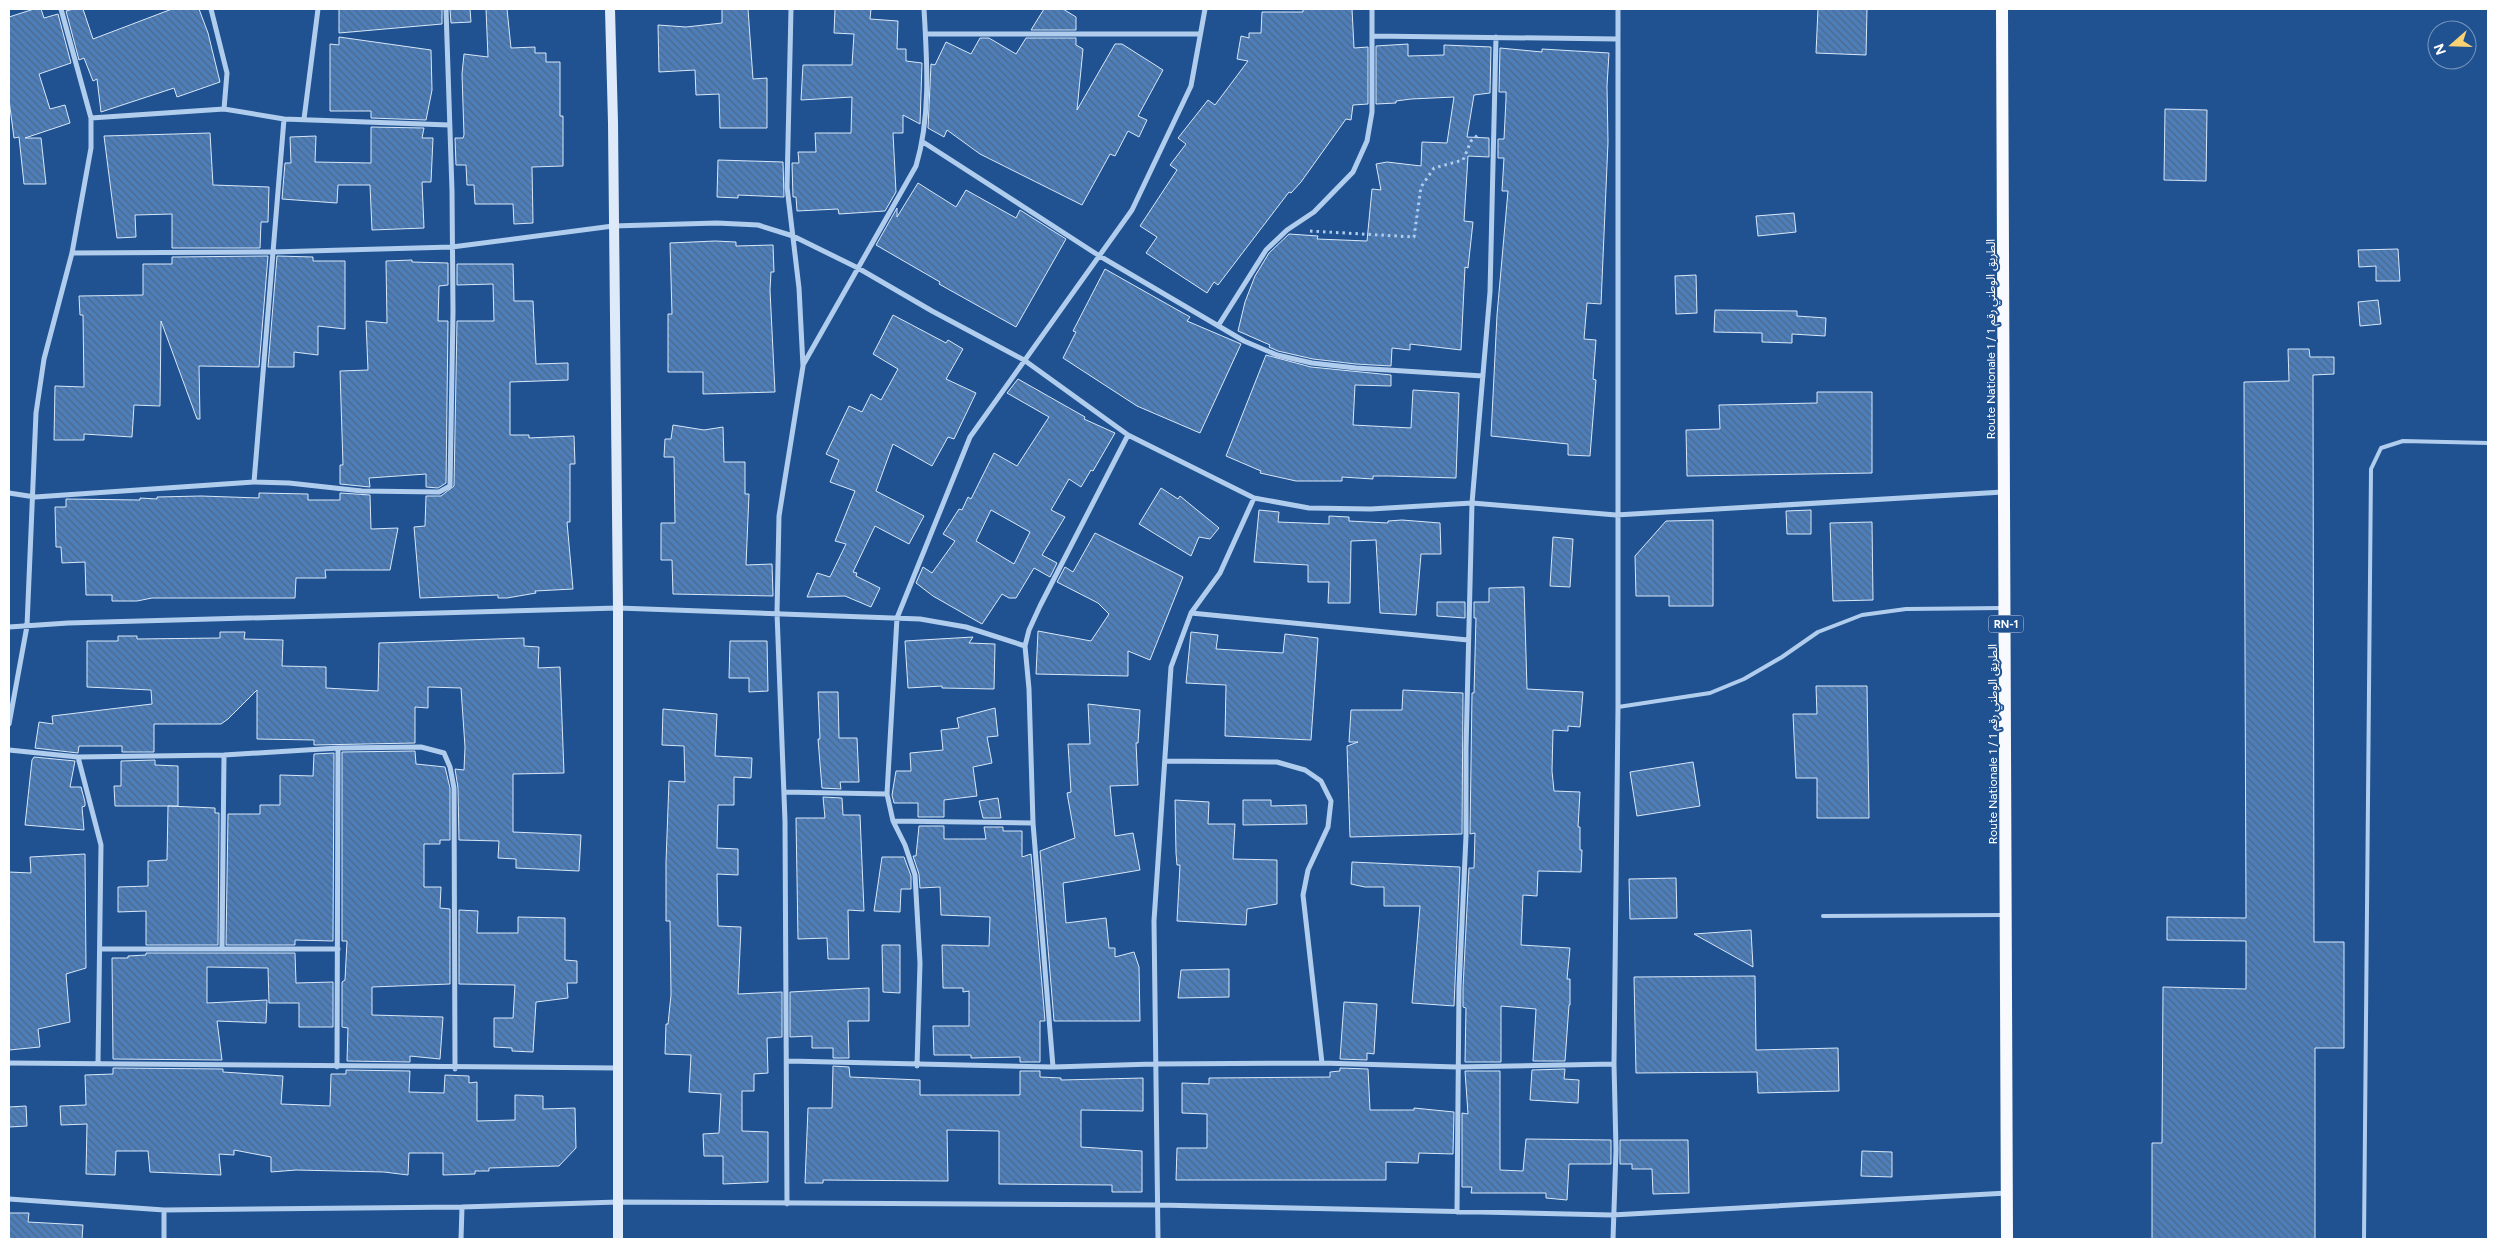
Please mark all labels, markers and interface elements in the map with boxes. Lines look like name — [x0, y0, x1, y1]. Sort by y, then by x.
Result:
north arrow — [2427, 20, 2477, 70]
text: N — [2430, 41, 2450, 57]
street label: Route Nationale 1 / الطريق الوطني رقم 1 — [1984, 239, 2001, 439]
road number: RN-1 — [1988, 616, 2024, 632]
street label: Route Nationale 1 / الطريق الوطني رقم 1 — [1986, 644, 2003, 844]

